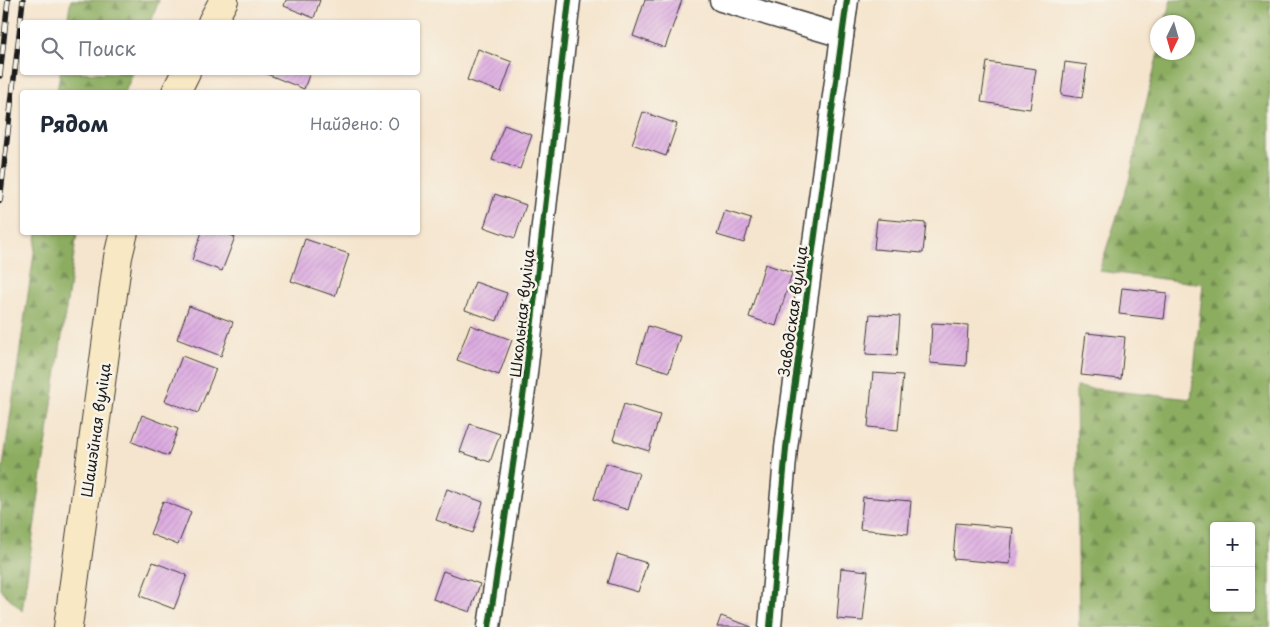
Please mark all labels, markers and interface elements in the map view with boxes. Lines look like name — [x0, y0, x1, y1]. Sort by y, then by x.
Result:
north arrow — [1150, 15, 1195, 60]
search box — [20, 20, 420, 75]
icon: search — [38, 34, 66, 62]
text: Поиск — [78, 34, 136, 62]
text: Рядом — [40, 107, 108, 139]
text: Найдено: 0 — [310, 111, 400, 135]
street label: Заводская вуліца — [771, 243, 813, 378]
street label: Школьная вуліца — [503, 247, 539, 378]
street label: Шашэйная вуліца — [74, 360, 116, 499]
map controls — [1210, 522, 1255, 612]
button: + — [1210, 522, 1255, 567]
button: − — [1210, 567, 1255, 612]

